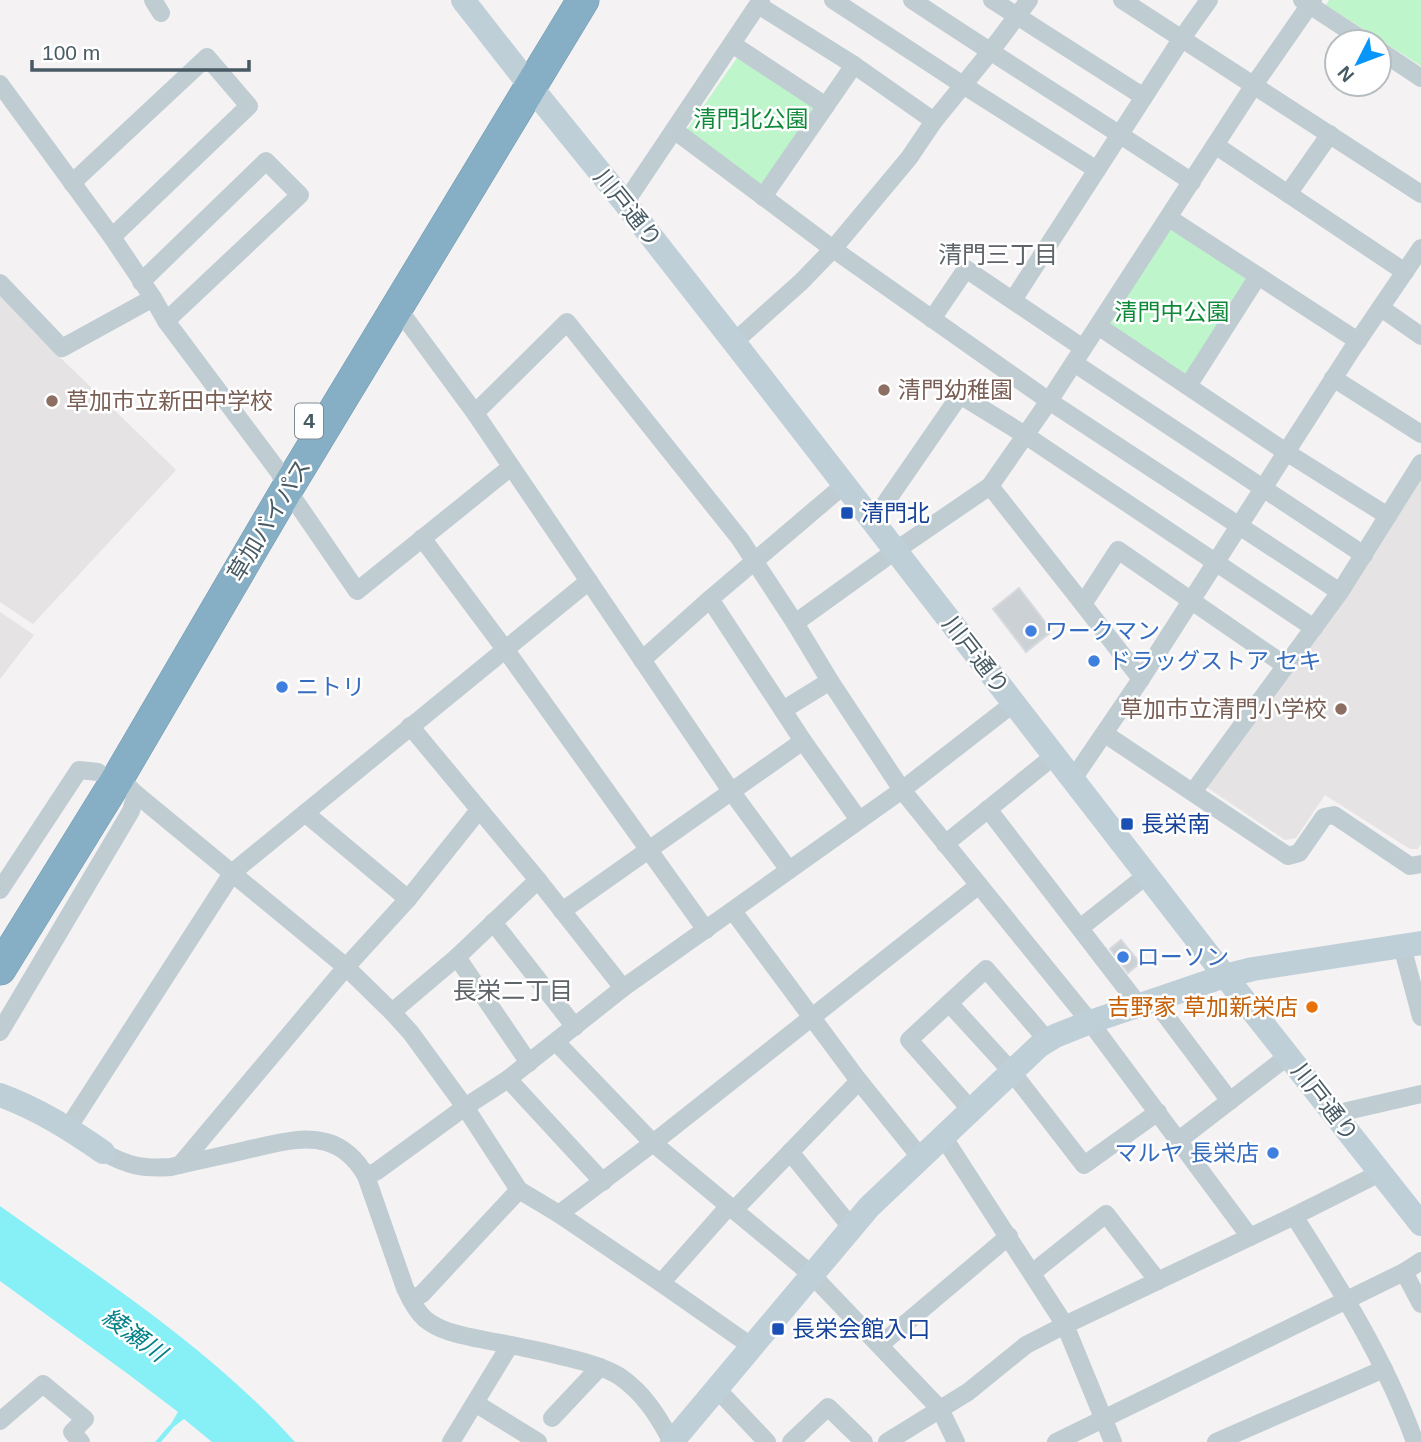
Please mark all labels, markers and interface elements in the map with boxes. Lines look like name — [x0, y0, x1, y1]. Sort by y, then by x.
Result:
scale bar — [32, 28, 248, 72]
north arrow — [1323, 28, 1393, 98]
text: 100 m — [42, 41, 100, 64]
text: N — [1333, 62, 1358, 86]
park label: 清門北公園 — [694, 106, 809, 132]
street label: 川戸通り — [589, 164, 667, 252]
district label: 清門三丁目 — [938, 241, 1058, 268]
park label: 清門中公園 — [1115, 299, 1230, 325]
place label: 清門幼稚園 — [898, 377, 1013, 403]
marker: 清門幼稚園 — [876, 382, 892, 398]
place label: 草加市立新田中学校 — [66, 388, 273, 414]
marker: 草加市立新田中学校 — [44, 393, 60, 409]
road number: 4 — [295, 404, 323, 438]
street label: 草加バイパス — [222, 454, 316, 586]
place label: 清門北 — [861, 500, 930, 526]
marker: 清門北 — [839, 505, 855, 521]
street label: 川戸通り — [937, 611, 1015, 699]
place label: ワークマン — [1045, 618, 1160, 644]
marker: ワークマン — [1023, 623, 1039, 639]
place label: ドラッグストア セキ — [1108, 648, 1321, 674]
marker: ドラッグストア セキ — [1086, 653, 1102, 669]
place label: ニトリ — [296, 674, 365, 700]
marker: ニトリ — [274, 679, 290, 695]
place label: 草加市立清門小学校 — [1120, 696, 1327, 722]
marker: 草加市立清門小学校 — [1333, 701, 1349, 717]
place label: 長栄南 — [1141, 811, 1210, 837]
marker: 長栄南 — [1119, 816, 1135, 832]
place label: ローソン — [1137, 944, 1229, 970]
marker: ローソン — [1115, 949, 1131, 965]
district label: 長栄二丁目 — [453, 977, 573, 1004]
place label: 吉野家 草加新栄店 — [1108, 994, 1298, 1020]
marker: 吉野家 草加新栄店 — [1304, 999, 1320, 1015]
street label: 川戸通り — [1286, 1058, 1364, 1146]
place label: マルヤ 長栄店 — [1115, 1140, 1259, 1166]
marker: マルヤ 長栄店 — [1265, 1145, 1281, 1161]
water label: 綾瀬川 — [97, 1303, 174, 1368]
place label: 長栄会館入口 — [792, 1316, 930, 1342]
marker: 長栄会館入口 — [770, 1321, 786, 1337]

